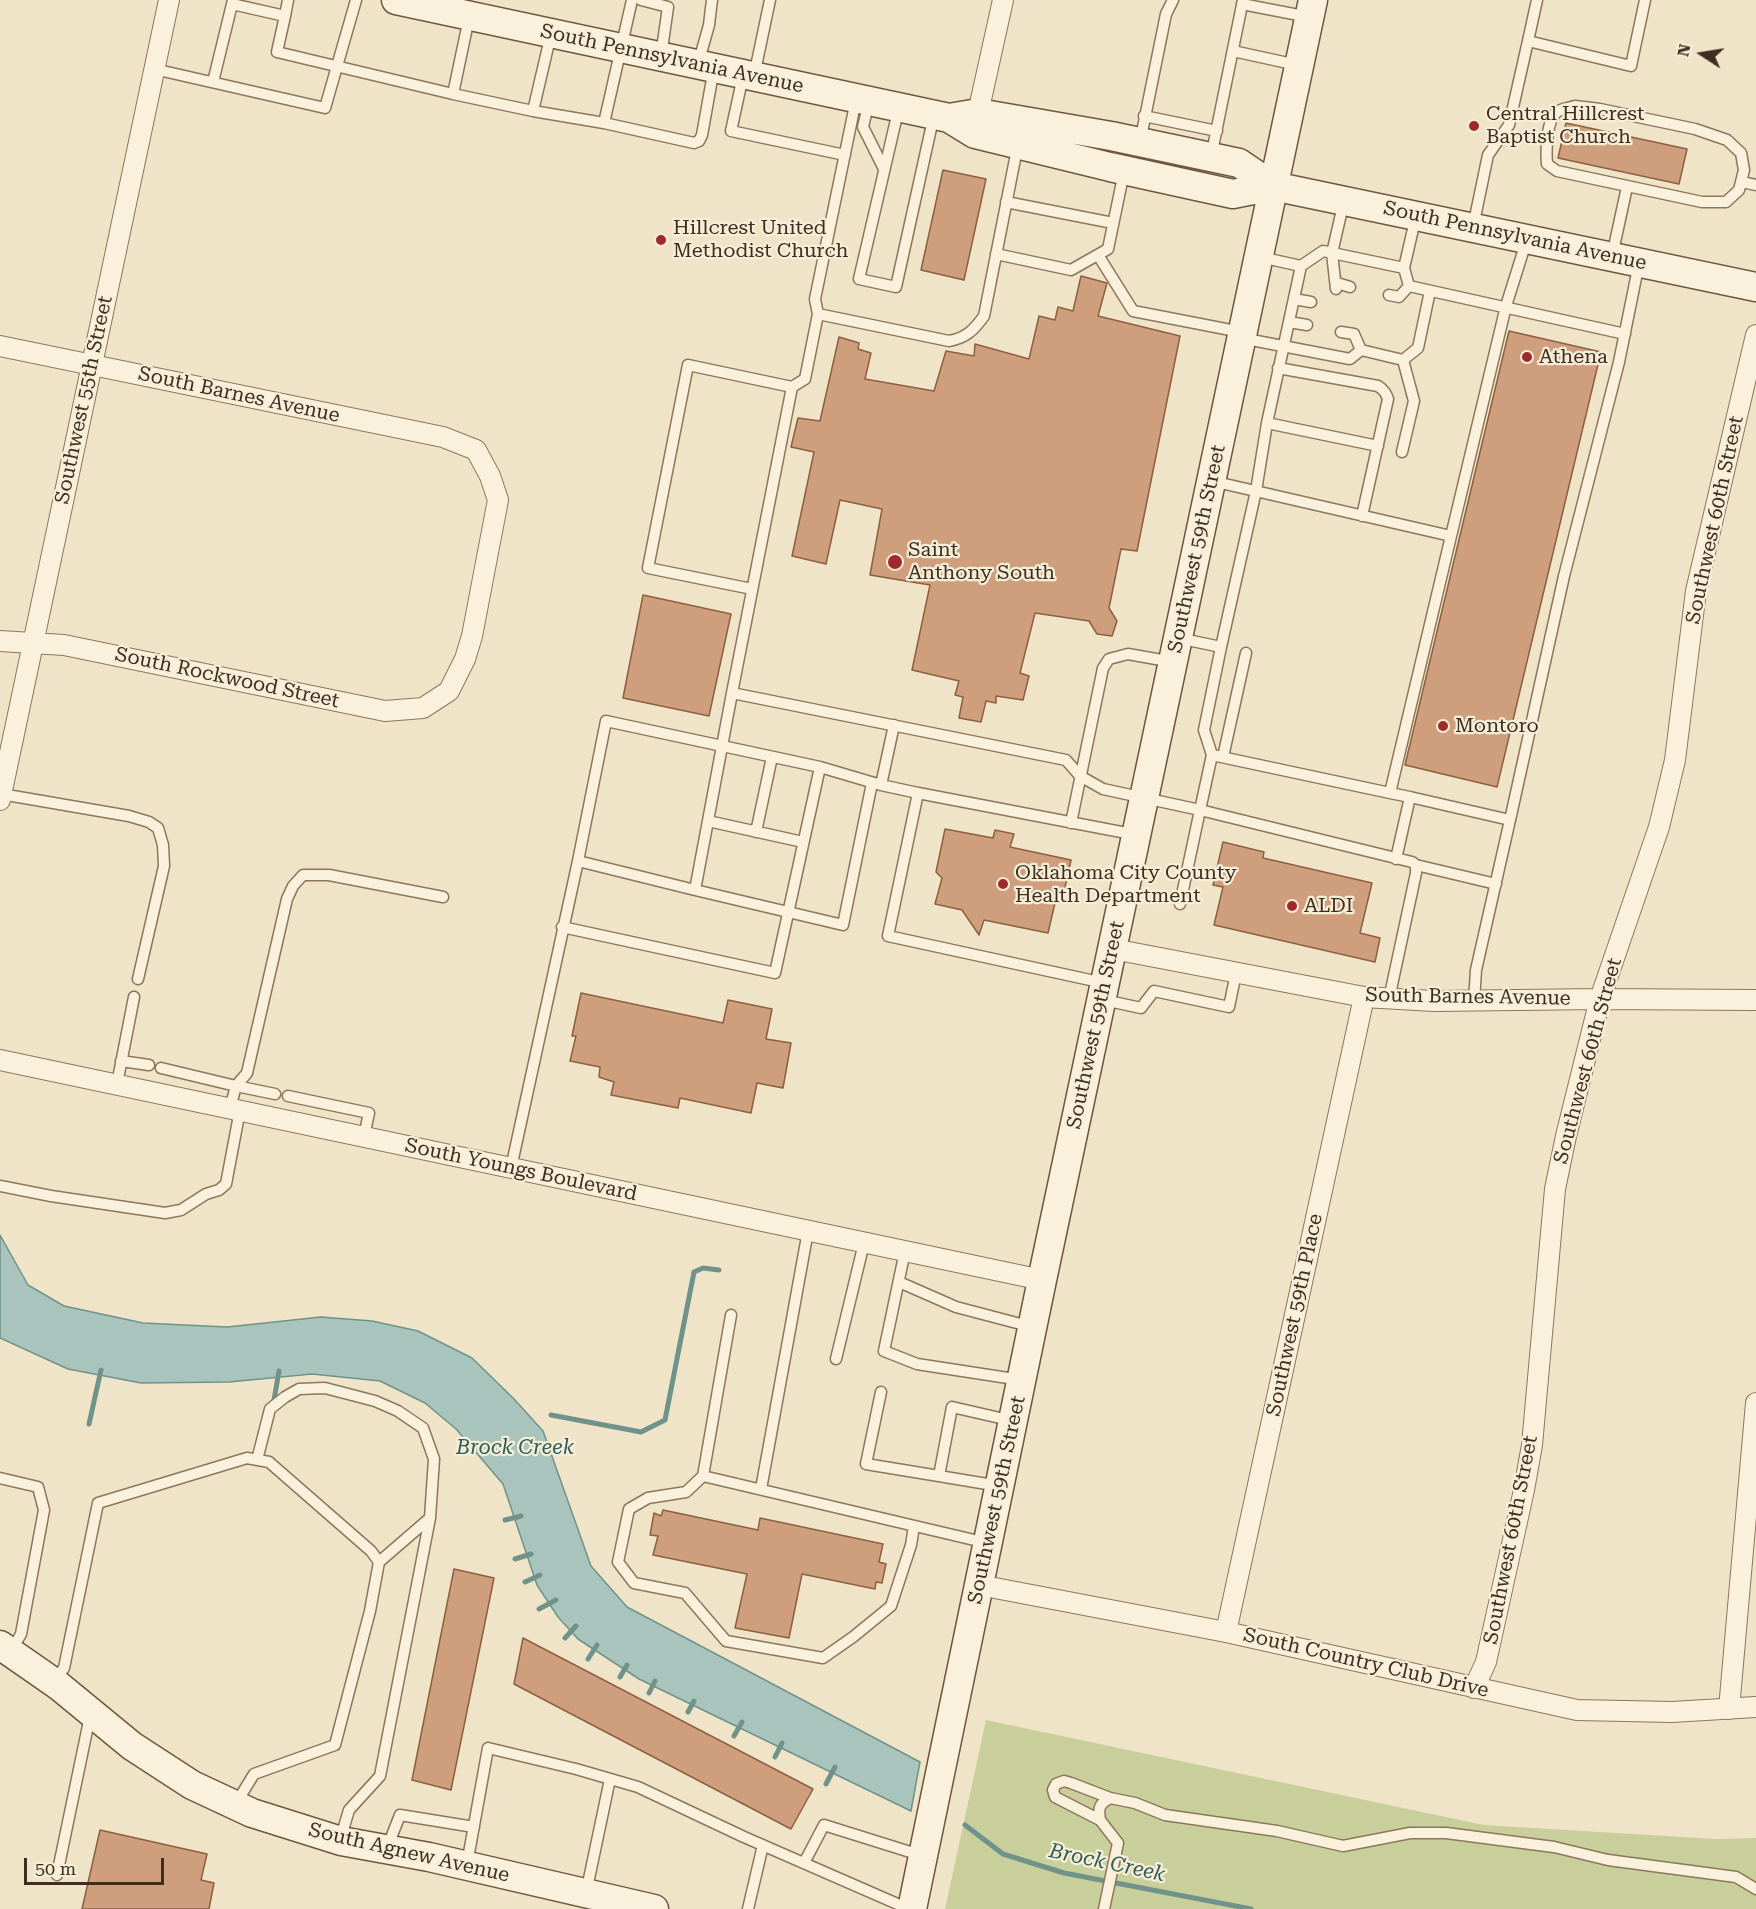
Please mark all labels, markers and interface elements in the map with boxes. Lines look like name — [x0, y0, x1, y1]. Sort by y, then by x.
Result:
street label: South Pennsylvania Avenue — [538, 19, 806, 99]
north arrow — [1672, 24, 1732, 84]
text: N — [1673, 42, 1694, 58]
place label: Central Hillcrest Baptist Church — [1486, 102, 1644, 149]
marker: Central Hillcrest Baptist Church — [1467, 119, 1481, 133]
street label: South Pennsylvania Avenue — [1381, 196, 1649, 276]
place label: Hillcrest United Methodist Church — [673, 216, 848, 263]
marker: Hillcrest United Methodist Church — [654, 233, 668, 247]
street label: Southwest 55th Street — [50, 294, 118, 506]
place label: Athena — [1539, 345, 1608, 369]
marker: Athena — [1520, 350, 1534, 364]
street label: South Barnes Avenue — [136, 362, 342, 428]
street label: Southwest 60th Street — [1681, 414, 1749, 626]
street label: Southwest 59th Street — [1163, 443, 1231, 655]
place label: Saint Anthony South — [908, 538, 1055, 585]
marker: Saint Anthony South — [886, 553, 904, 571]
street label: South Rockwood Street — [113, 643, 341, 713]
place label: Montoro — [1455, 714, 1539, 738]
marker: Montoro — [1436, 719, 1450, 733]
place label: Oklahoma City County Health Department — [1015, 861, 1236, 908]
marker: Oklahoma City County Health Department — [996, 877, 1010, 891]
place label: ALDI — [1304, 894, 1353, 918]
marker: ALDI — [1285, 899, 1299, 913]
street label: Southwest 59th Street — [1062, 919, 1130, 1131]
street label: Southwest 60th Street — [1549, 955, 1627, 1167]
street label: South Barnes Avenue — [1365, 983, 1571, 1011]
street label: South Youngs Boulevard — [403, 1134, 639, 1206]
street label: Southwest 59th Place — [1262, 1212, 1328, 1418]
street label: Southwest 59th Street — [963, 1394, 1031, 1606]
street label: Southwest 60th Street — [1479, 1434, 1543, 1646]
water label: Brock Creek — [456, 1435, 574, 1461]
street label: South Country Club Drive — [1241, 1623, 1491, 1703]
street label: South Agnew Avenue — [306, 1818, 512, 1888]
water label: Brock Creek — [1047, 1838, 1167, 1888]
scale bar — [27, 1846, 166, 1884]
text: 50 m — [35, 1858, 76, 1879]

